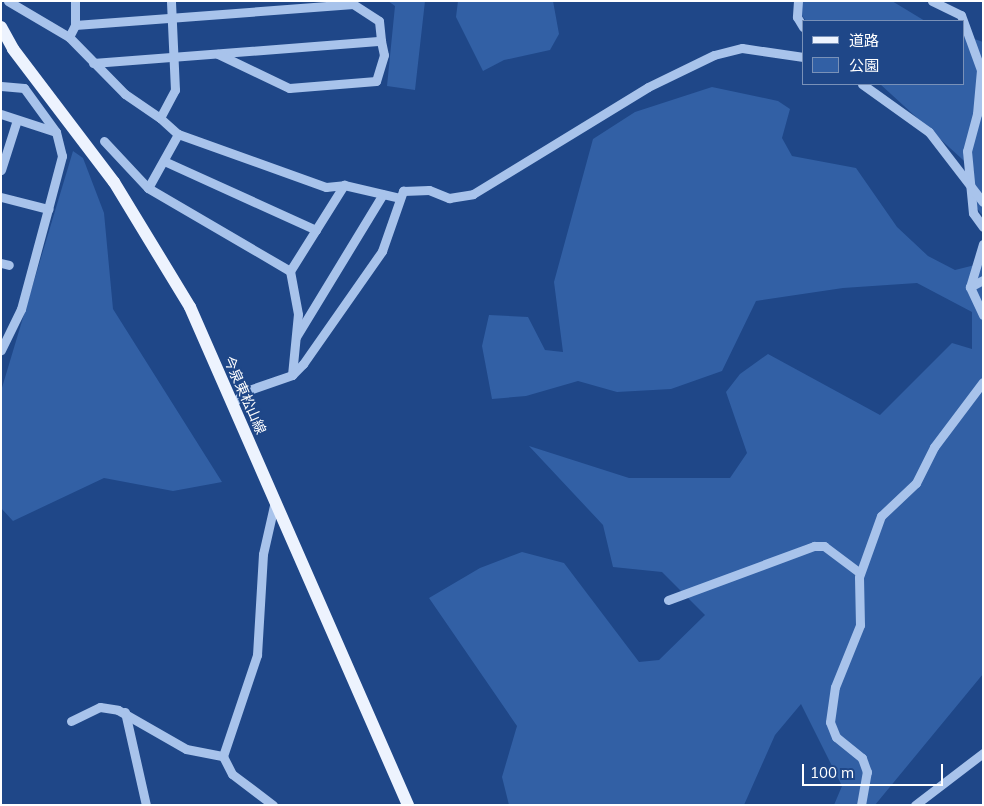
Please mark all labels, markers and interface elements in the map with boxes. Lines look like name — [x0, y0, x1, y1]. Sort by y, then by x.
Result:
legend — [802, 20, 964, 85]
text: 道路 — [849, 31, 879, 50]
text: 公園 — [849, 56, 879, 75]
street label: 今泉東松山線 — [220, 353, 270, 437]
scale bar — [804, 754, 945, 786]
text: 100 m — [810, 763, 854, 782]

